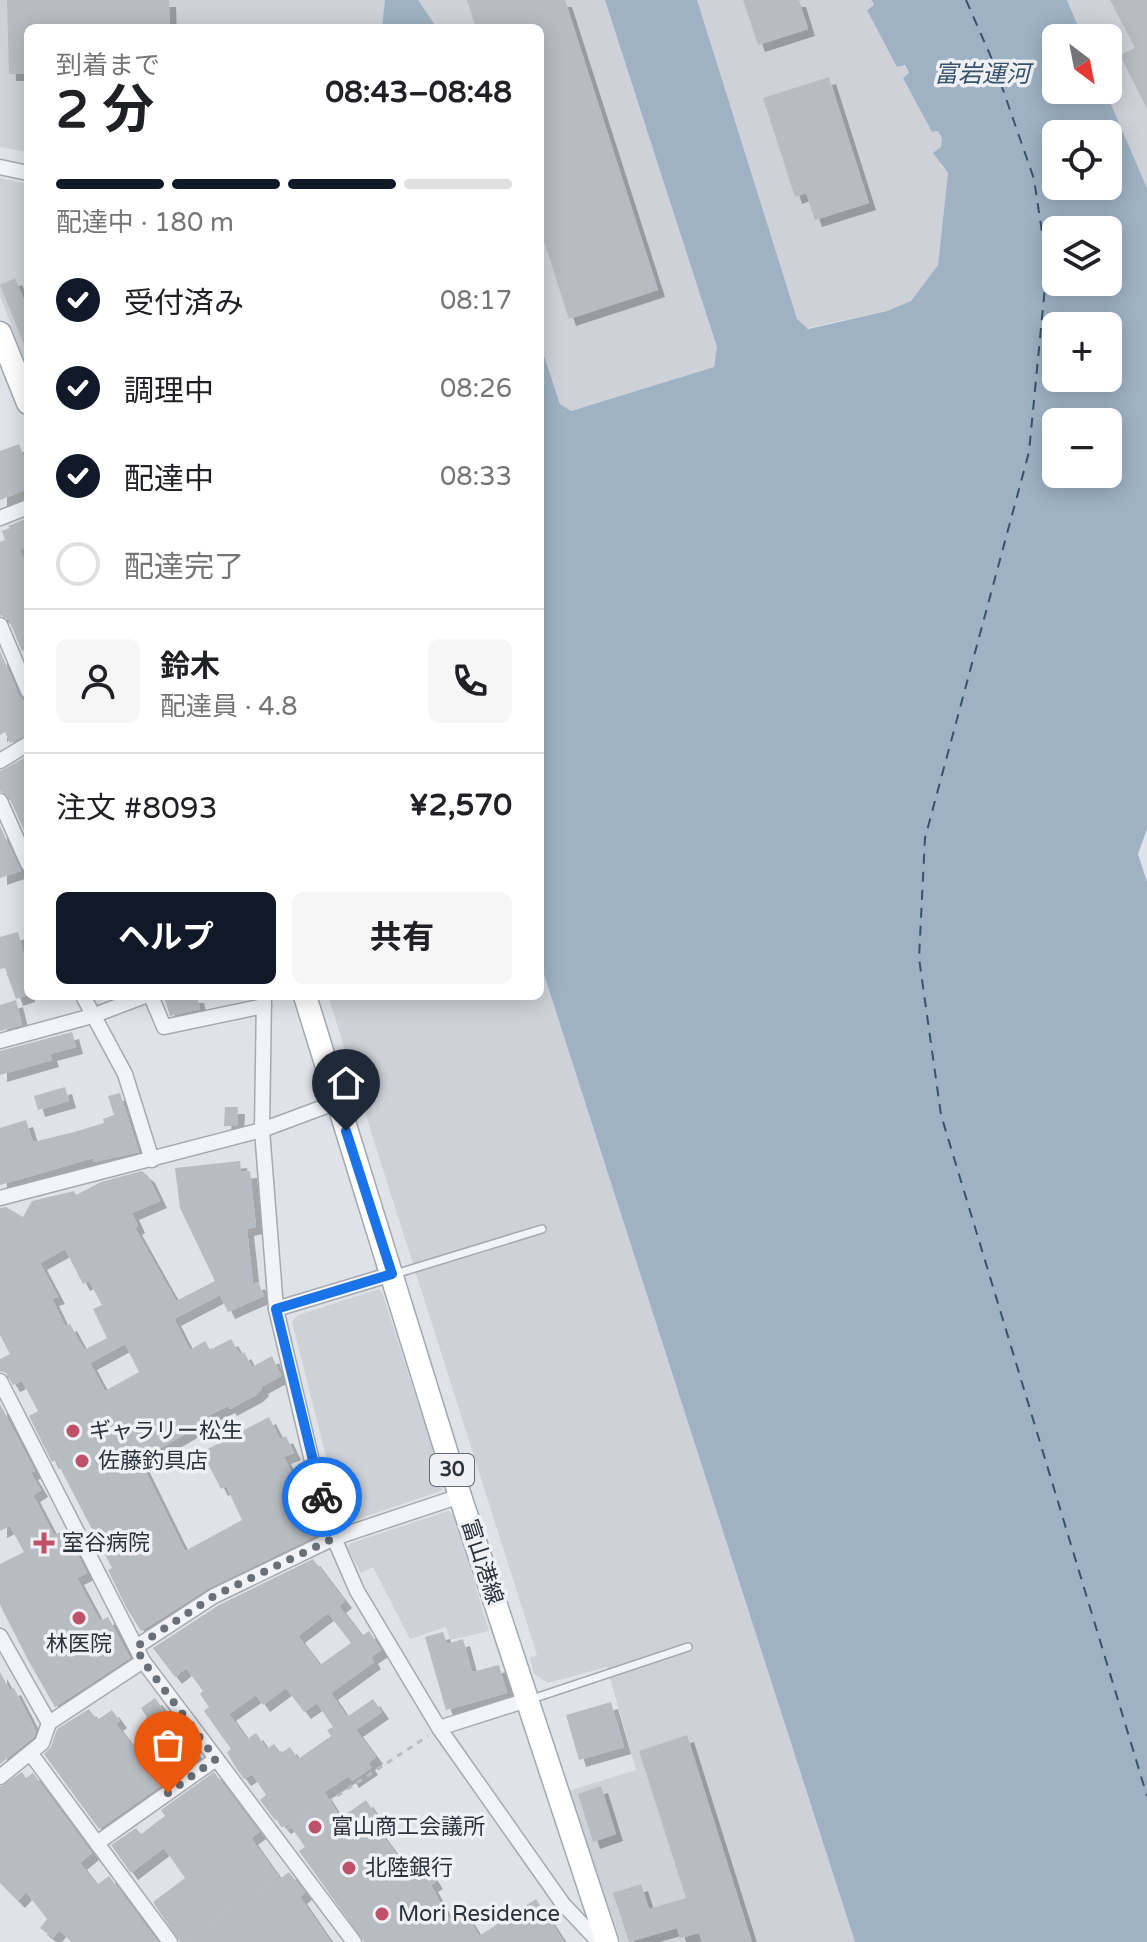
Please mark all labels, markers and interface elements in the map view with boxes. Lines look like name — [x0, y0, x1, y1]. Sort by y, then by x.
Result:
north arrow — [1042, 24, 1122, 104]
map controls — [1042, 24, 1122, 488]
text: 到着まで — [56, 50, 160, 81]
water label: 富岩運河 — [934, 60, 1034, 89]
text: 08:43–08:48 — [325, 74, 512, 111]
text: 2 分 — [56, 79, 154, 142]
button: locate — [1042, 120, 1122, 200]
text: 配達中 · 180 m — [56, 207, 234, 238]
button: layers — [1042, 216, 1122, 296]
icon: check — [56, 278, 100, 322]
text: 受付済み — [124, 285, 244, 322]
text: 08:17 — [440, 285, 512, 316]
button: + — [1042, 312, 1122, 392]
icon: check — [56, 366, 100, 410]
text: 調理中 — [124, 373, 214, 410]
text: 08:26 — [440, 373, 512, 404]
button: − — [1042, 408, 1122, 488]
icon: check — [56, 454, 100, 498]
text: 配達中 — [124, 461, 214, 498]
text: 08:33 — [440, 461, 512, 492]
text: 配達完了 — [124, 549, 244, 586]
button: person — [56, 639, 140, 723]
button: phone — [428, 639, 512, 723]
text: 鈴木 — [160, 648, 220, 685]
text: 配達員 · 4.8 — [160, 691, 298, 722]
text: ¥2,570 — [409, 787, 512, 824]
text: 注文 #8093 — [56, 790, 218, 827]
button: ヘルプ — [56, 892, 276, 984]
button: 共有 — [292, 892, 512, 984]
pin — [312, 1049, 380, 1131]
icon: home — [324, 1061, 368, 1105]
place label: ギャラリー松生 — [89, 1418, 243, 1444]
marker: ギャラリー松生 — [64, 1422, 82, 1440]
place label: 佐藤釣具店 — [98, 1448, 208, 1474]
marker: 佐藤釣具店 — [73, 1452, 91, 1470]
road number: 30 — [430, 1454, 474, 1486]
courier — [282, 1457, 362, 1537]
icon: bike — [300, 1475, 344, 1519]
street label: 富山港線 — [456, 1516, 508, 1608]
place label: 室谷病院 — [62, 1530, 150, 1556]
marker: 室谷病院 — [33, 1532, 55, 1554]
marker: 林医院 — [70, 1609, 88, 1627]
place label: 林医院 — [46, 1631, 112, 1657]
pin — [134, 1711, 202, 1793]
icon: bag — [146, 1723, 190, 1767]
place label: 富山商工会議所 — [331, 1814, 485, 1840]
marker: 富山商工会議所 — [306, 1818, 324, 1836]
place label: 北陸銀行 — [365, 1855, 453, 1881]
marker: 北陸銀行 — [340, 1859, 358, 1877]
place label: Mori Residence — [398, 1901, 560, 1927]
marker: Mori Residence — [373, 1905, 391, 1923]

